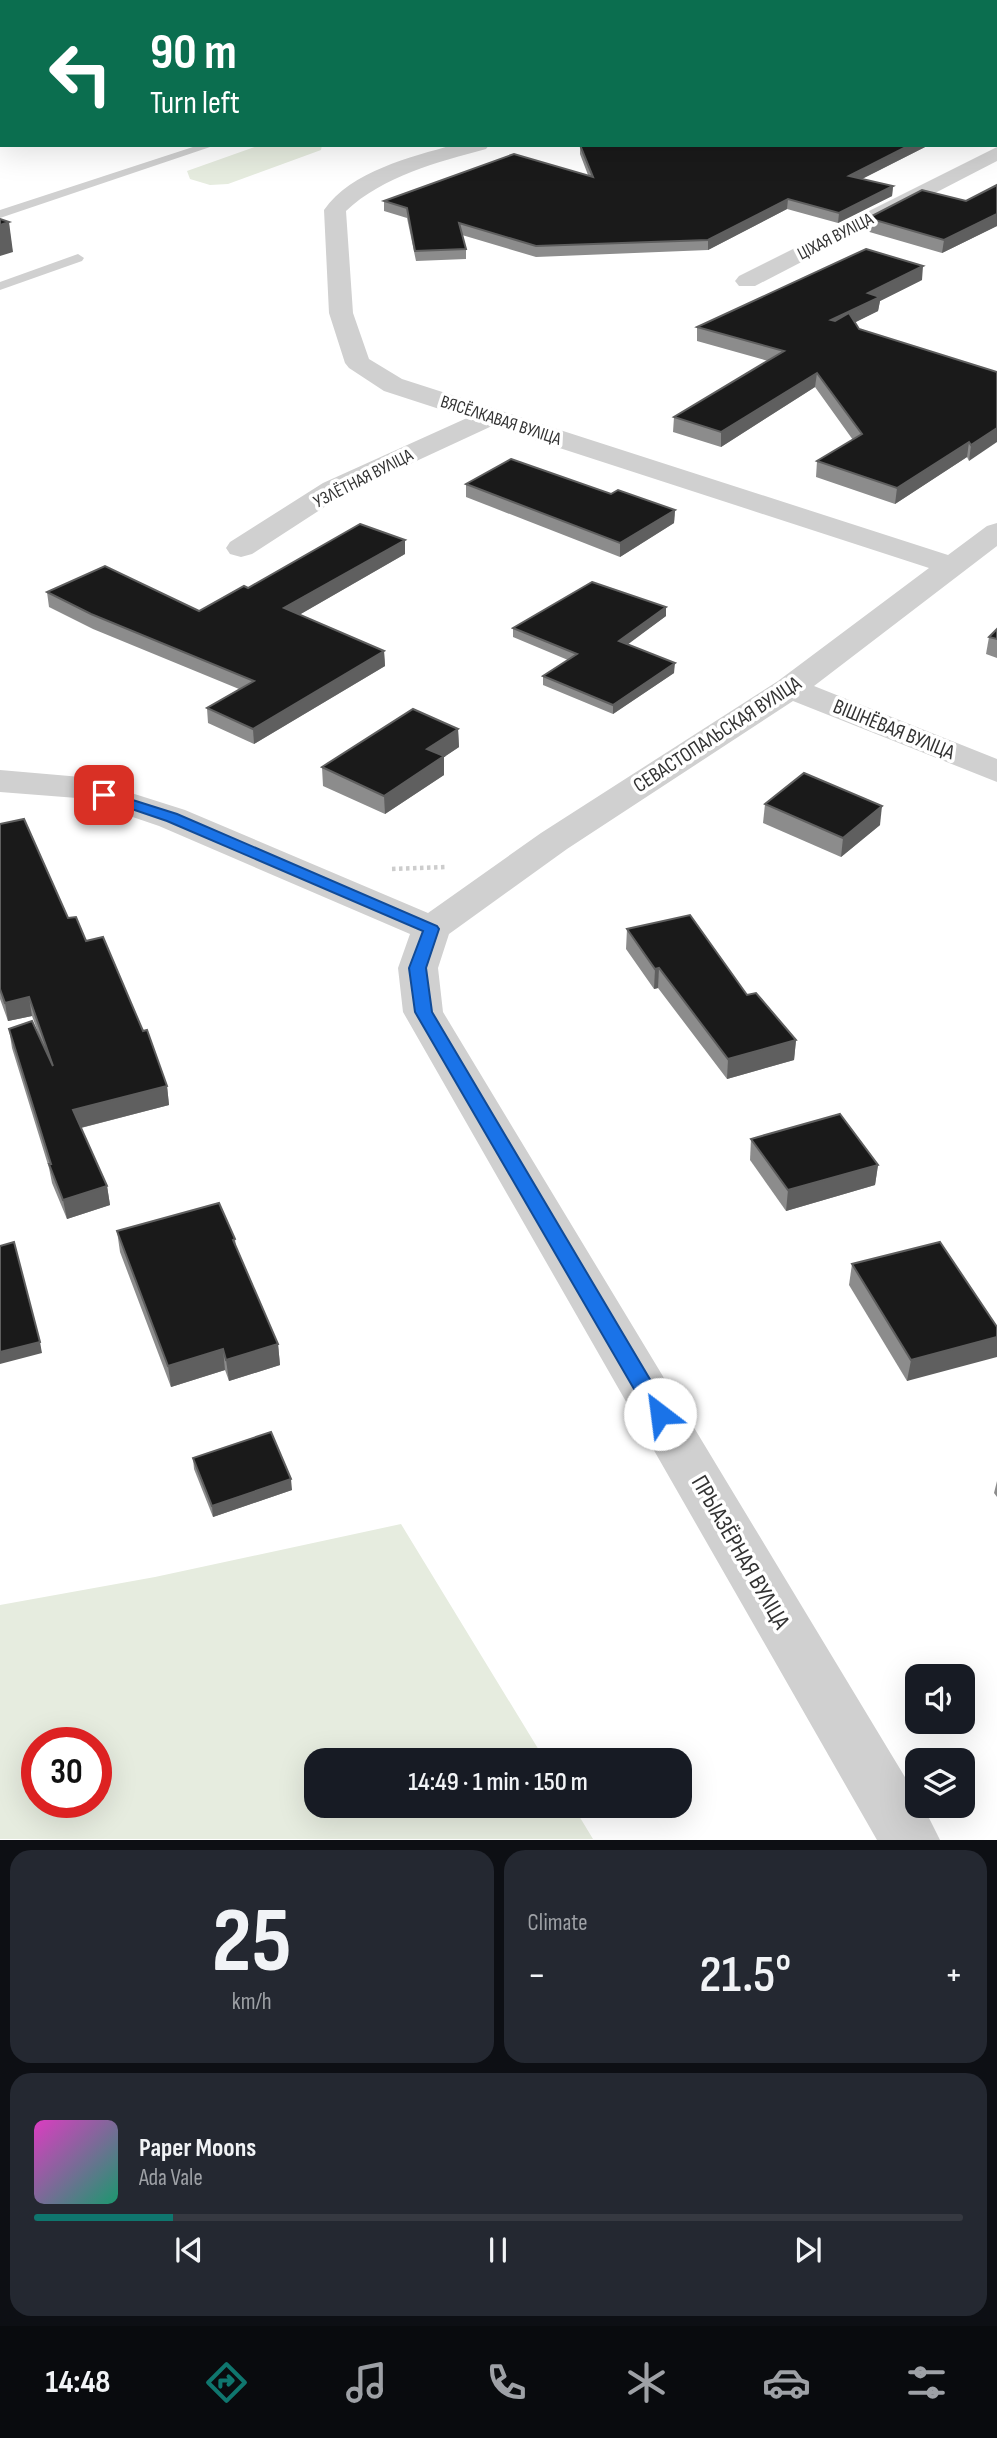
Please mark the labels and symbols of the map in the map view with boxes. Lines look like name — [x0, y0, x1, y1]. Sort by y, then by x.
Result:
street label: ЦІХАЯ ВУЛІЦА — [794, 208, 877, 264]
street label: ВЯСЁЛКАВАЯ ВУЛІЦА — [438, 391, 564, 450]
street label: УЗЛЁТНАЯ ВУЛІЦА — [310, 444, 417, 512]
street label: СЕВАСТОПАЛЬСКАЯ ВУЛІЦА — [629, 670, 807, 798]
street label: ВІШНЁВАЯ ВУЛІЦА — [830, 694, 959, 766]
pin — [74, 765, 134, 825]
position arrow — [623, 1377, 697, 1451]
street label: ПРЫАЗЁРНАЯ ВУЛІЦА — [685, 1470, 797, 1635]
speed limit sign: 30 — [21, 1727, 112, 1818]

